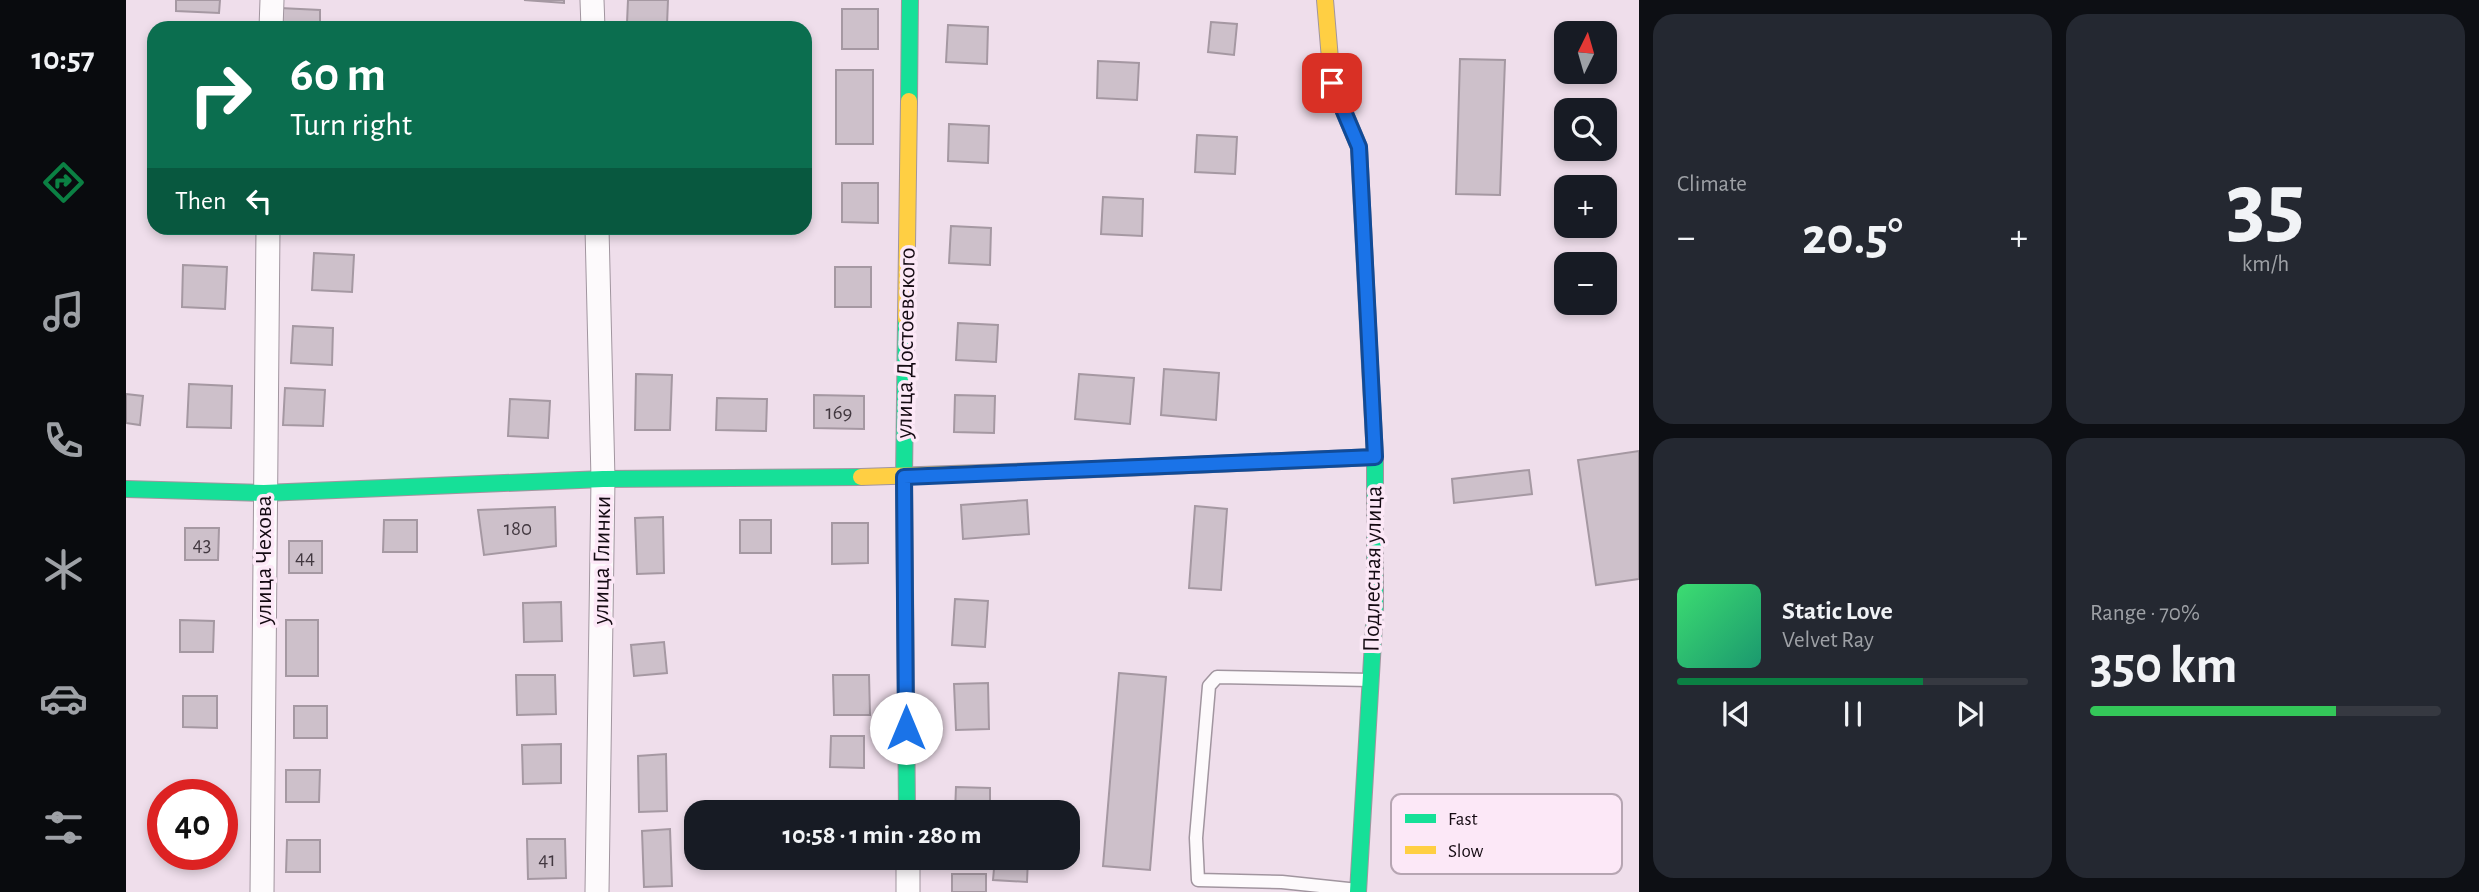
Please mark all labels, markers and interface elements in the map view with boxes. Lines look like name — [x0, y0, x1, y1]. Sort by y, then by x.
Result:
north arrow — [1554, 21, 1617, 84]
map controls — [1554, 21, 1617, 315]
text: 10:57 — [31, 43, 95, 75]
icon: right — [175, 49, 266, 140]
text: 60 m — [290, 51, 386, 100]
pin — [1302, 53, 1362, 113]
icon: arrive — [1313, 64, 1351, 102]
button: search — [1554, 98, 1617, 161]
text: Turn right — [290, 109, 412, 141]
icon: directions — [39, 158, 88, 207]
text: 35 — [2226, 160, 2305, 251]
text: Climate — [1677, 173, 1747, 196]
button: + — [1554, 175, 1617, 238]
icon: left — [240, 182, 278, 220]
text: Then — [175, 188, 226, 214]
text: 20.5° — [1802, 211, 1903, 263]
text: − — [1677, 219, 1695, 257]
text: + — [2010, 219, 2028, 257]
street label: улица Достоевского — [892, 247, 920, 440]
button: − — [1554, 252, 1617, 315]
text: km/h — [2242, 253, 2289, 276]
icon: music — [39, 287, 88, 336]
house number: 169 — [826, 402, 852, 423]
icon: phone — [39, 416, 88, 465]
street label: Подлесная улица — [1360, 486, 1386, 652]
street label: улица Чехова — [252, 495, 276, 626]
street label: улица Глинки — [589, 495, 615, 626]
house number: 180 — [504, 518, 532, 539]
house number: 43 — [193, 534, 211, 555]
icon: climate — [39, 545, 88, 594]
house number: 44 — [295, 547, 315, 568]
text: Static Love — [1782, 598, 1893, 624]
text: Range · 70% — [2090, 602, 2200, 625]
text: Velvet Ray — [1782, 629, 1874, 652]
text: 350 km — [2090, 640, 2238, 692]
icon: car — [39, 674, 88, 723]
position arrow — [869, 691, 943, 765]
icon: previous — [1717, 695, 1755, 733]
icon: pause — [1834, 695, 1872, 733]
icon: next — [1951, 695, 1989, 733]
speed limit sign: 40 — [147, 779, 238, 870]
legend — [1391, 794, 1622, 874]
icon: filters — [39, 803, 88, 852]
text: Fast — [1448, 810, 1478, 829]
text: 10:58 · 1 min · 280 m — [783, 822, 981, 848]
text: Slow — [1448, 842, 1484, 861]
house number: 41 — [538, 849, 556, 870]

